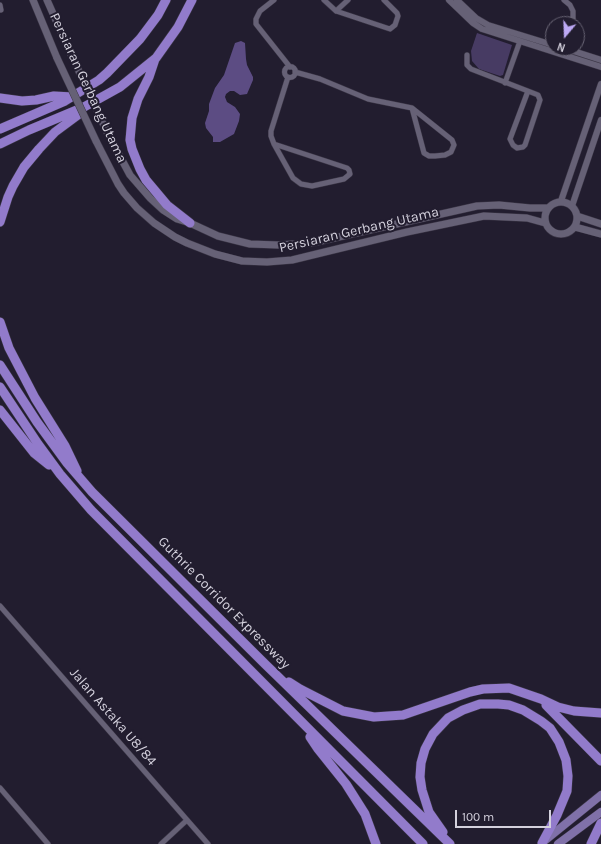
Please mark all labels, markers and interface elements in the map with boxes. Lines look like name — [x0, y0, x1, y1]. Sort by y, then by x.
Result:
street label: Persiaran Gerbang Utama — [46, 10, 130, 166]
north arrow — [545, 16, 585, 56]
text: N — [555, 39, 567, 54]
street label: Persiaran Gerbang Utama — [277, 203, 441, 257]
street label: Guthrie Corridor Expressway — [154, 533, 294, 673]
street label: Jalan Astaka U8/84 — [66, 665, 160, 769]
scale bar — [457, 802, 553, 828]
text: 100 m — [462, 810, 494, 824]

